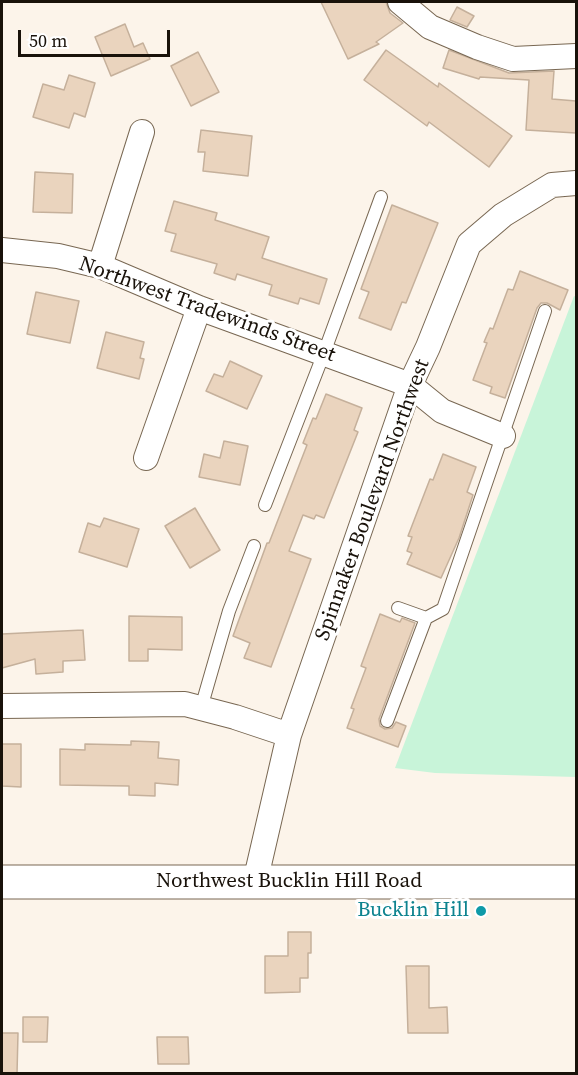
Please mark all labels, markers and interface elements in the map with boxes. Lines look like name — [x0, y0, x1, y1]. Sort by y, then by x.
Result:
scale bar — [21, 18, 172, 56]
text: 50 m — [29, 28, 67, 53]
street label: Northwest Tradewinds Street — [75, 252, 339, 368]
street label: Spinnaker Boulevard Northwest — [310, 356, 436, 644]
street label: Northwest Bucklin Hill Road — [156, 869, 422, 895]
place label: Bucklin Hill — [357, 898, 469, 924]
marker: Bucklin Hill — [474, 904, 488, 918]

